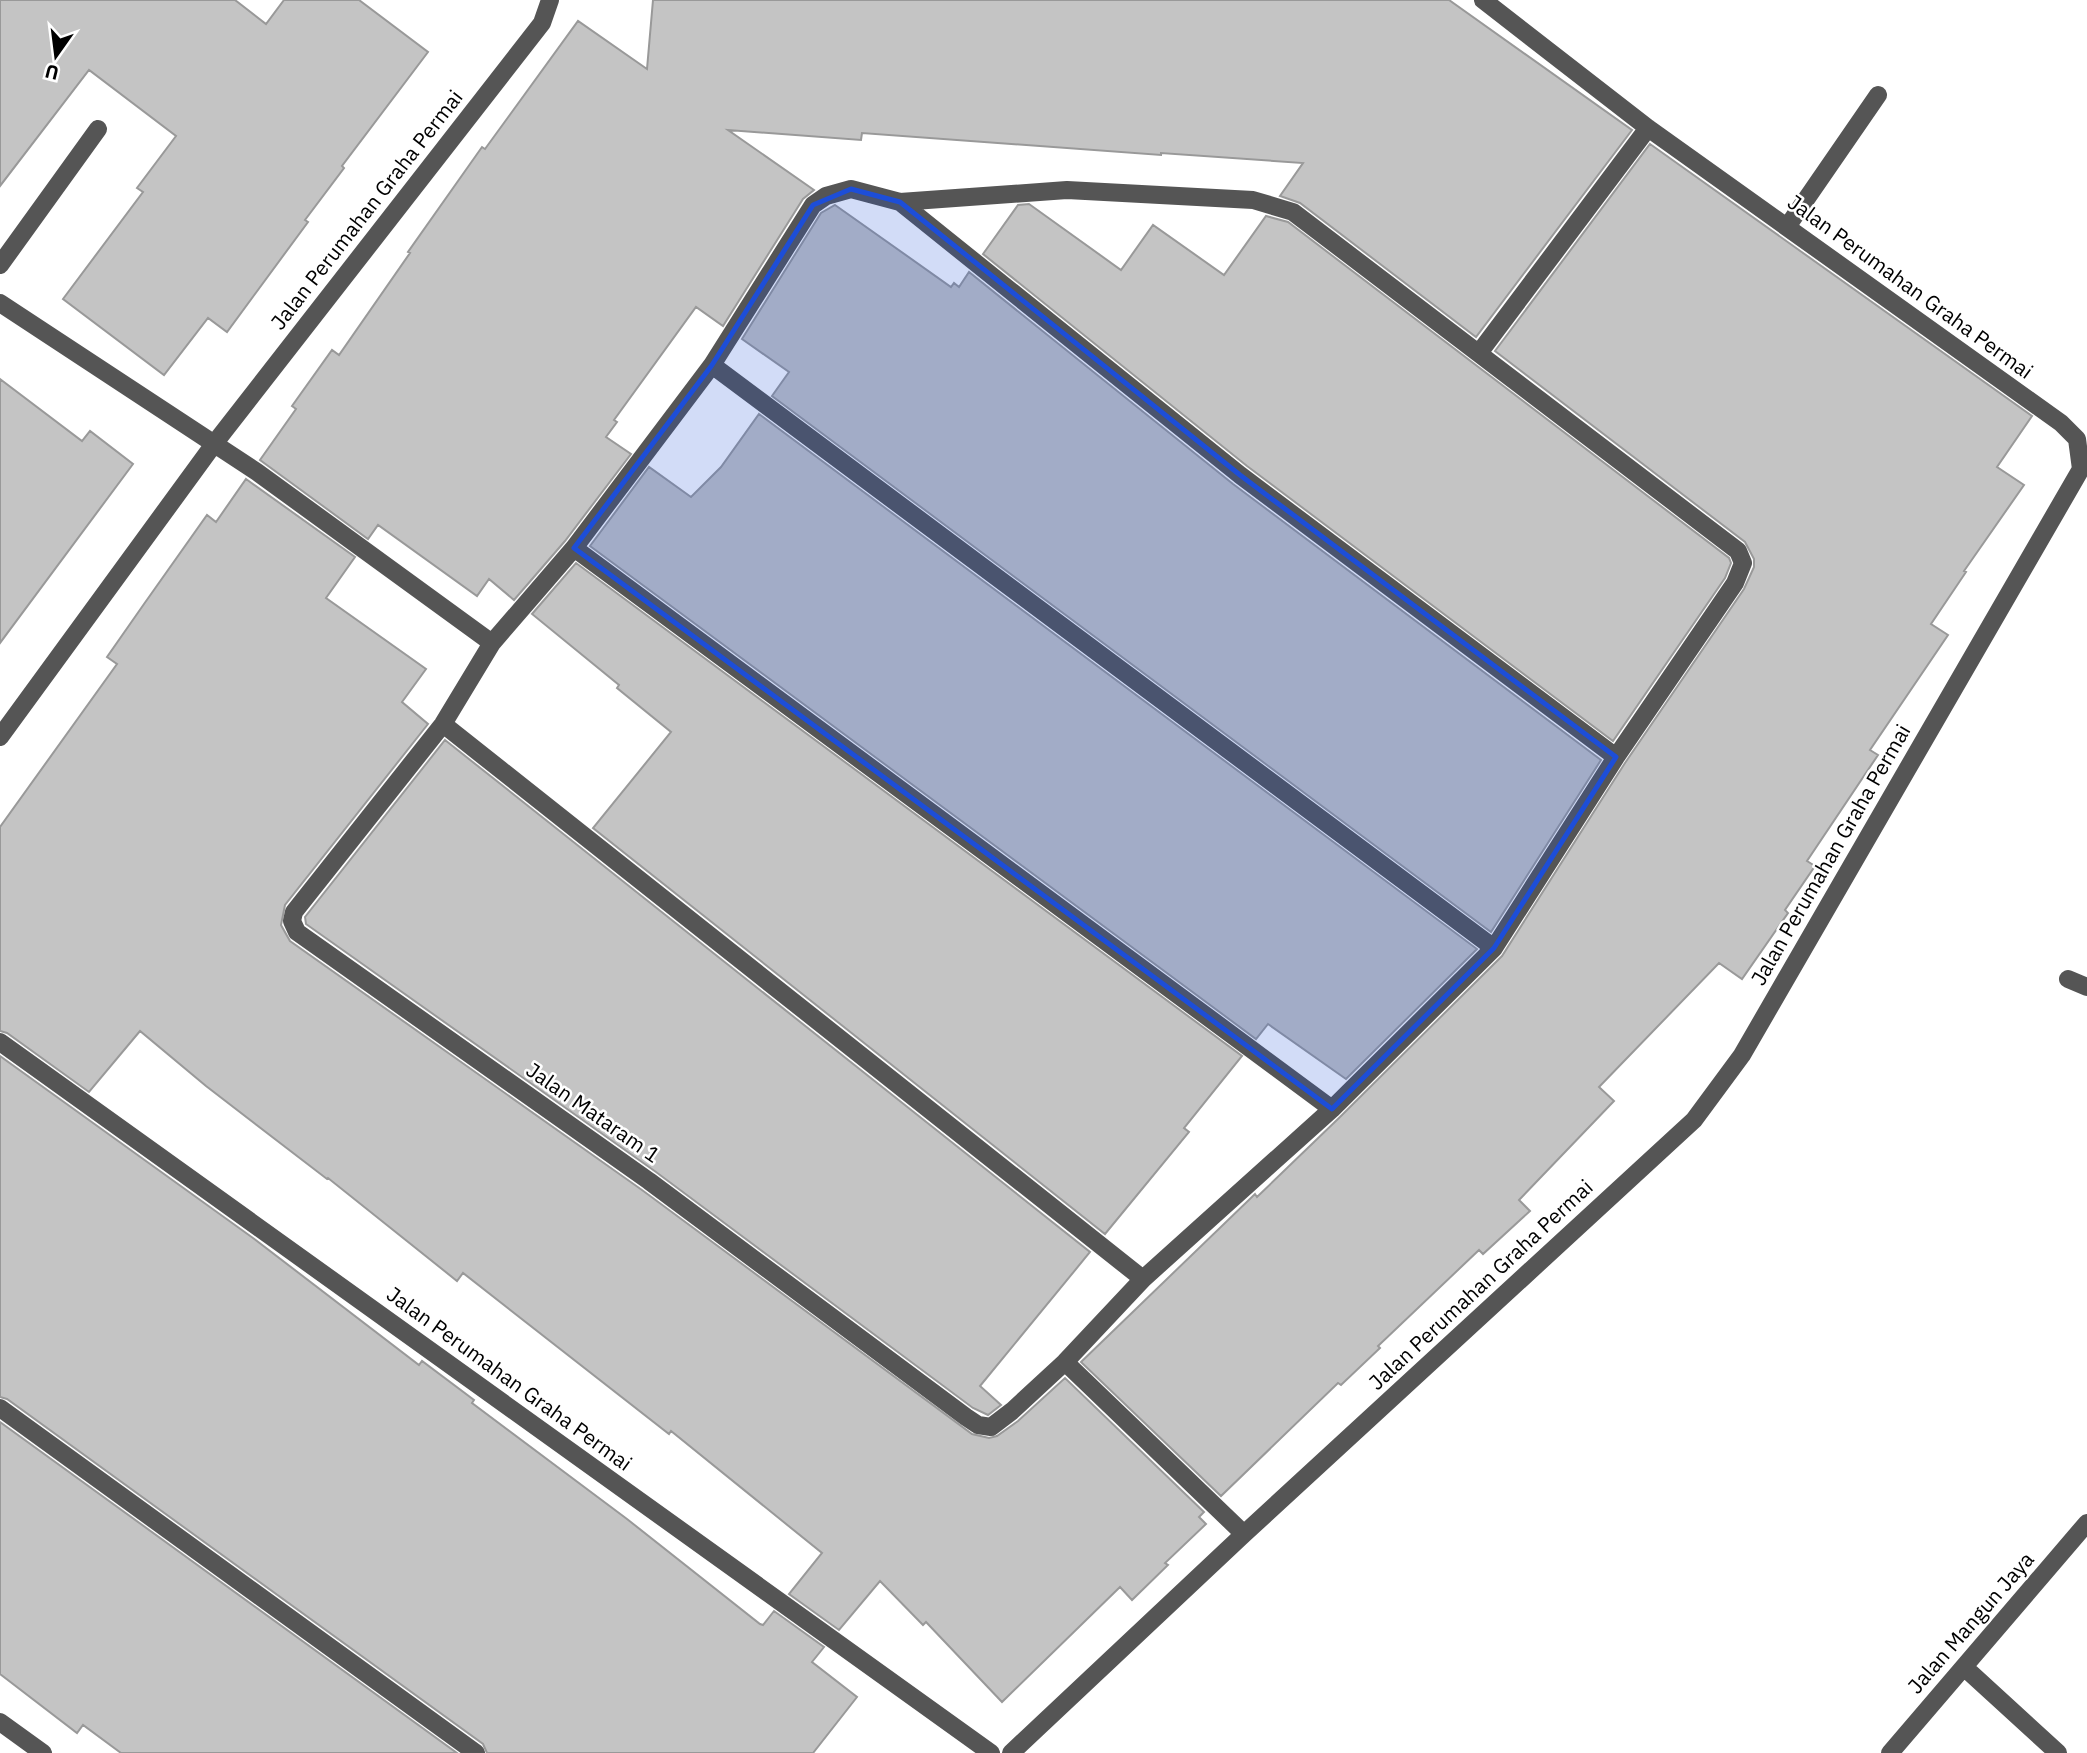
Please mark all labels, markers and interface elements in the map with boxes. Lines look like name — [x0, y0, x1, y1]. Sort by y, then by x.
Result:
north arrow — [21, 21, 91, 91]
text: U — [43, 59, 61, 86]
street label: Jalan Perumahan Graha Permai — [264, 84, 469, 335]
street label: Jalan Perumahan Graha Permai — [1782, 188, 2039, 385]
street label: Jalan Perumahan Graha Permai — [1744, 719, 1916, 990]
street label: Jalan Mataram 1 — [521, 1056, 666, 1169]
street label: Jalan Perumahan Graha Permai — [1362, 1173, 1598, 1396]
street label: Jalan Perumahan Graha Permai — [381, 1280, 638, 1477]
street label: Jalan Mangun Jaya — [1901, 1546, 2040, 1699]

